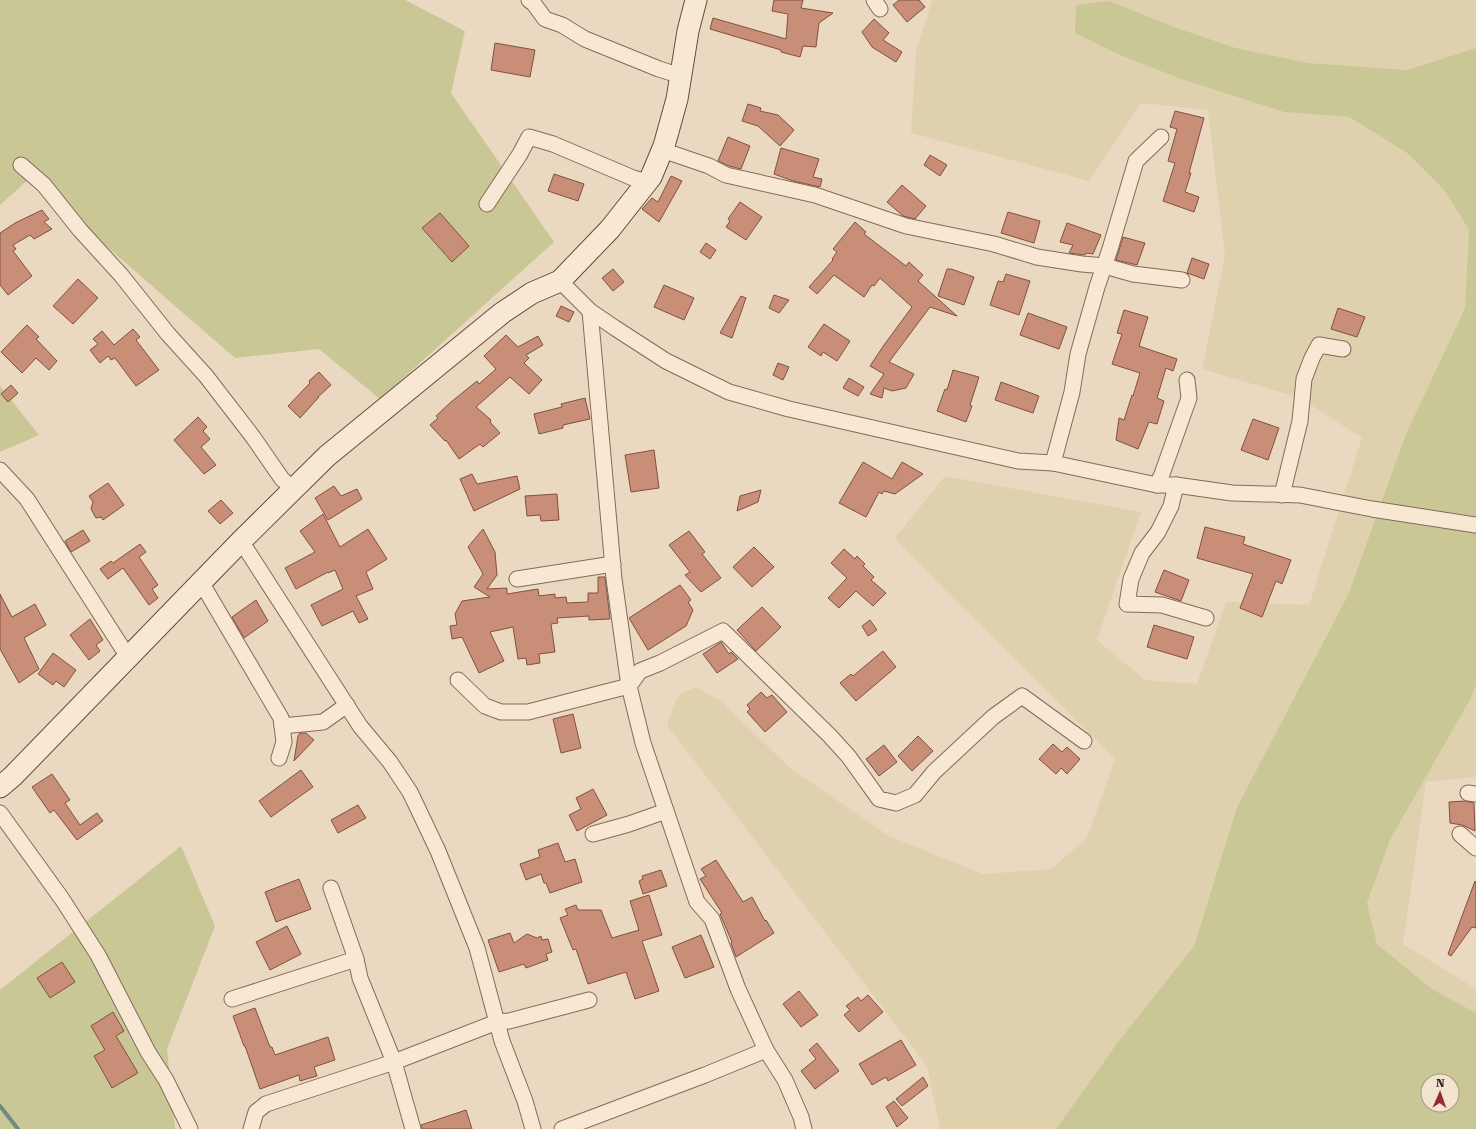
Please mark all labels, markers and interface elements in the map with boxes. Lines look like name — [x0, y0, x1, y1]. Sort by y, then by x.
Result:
north arrow — [1420, 1073, 1460, 1113]
text: N — [1436, 1077, 1445, 1090]

